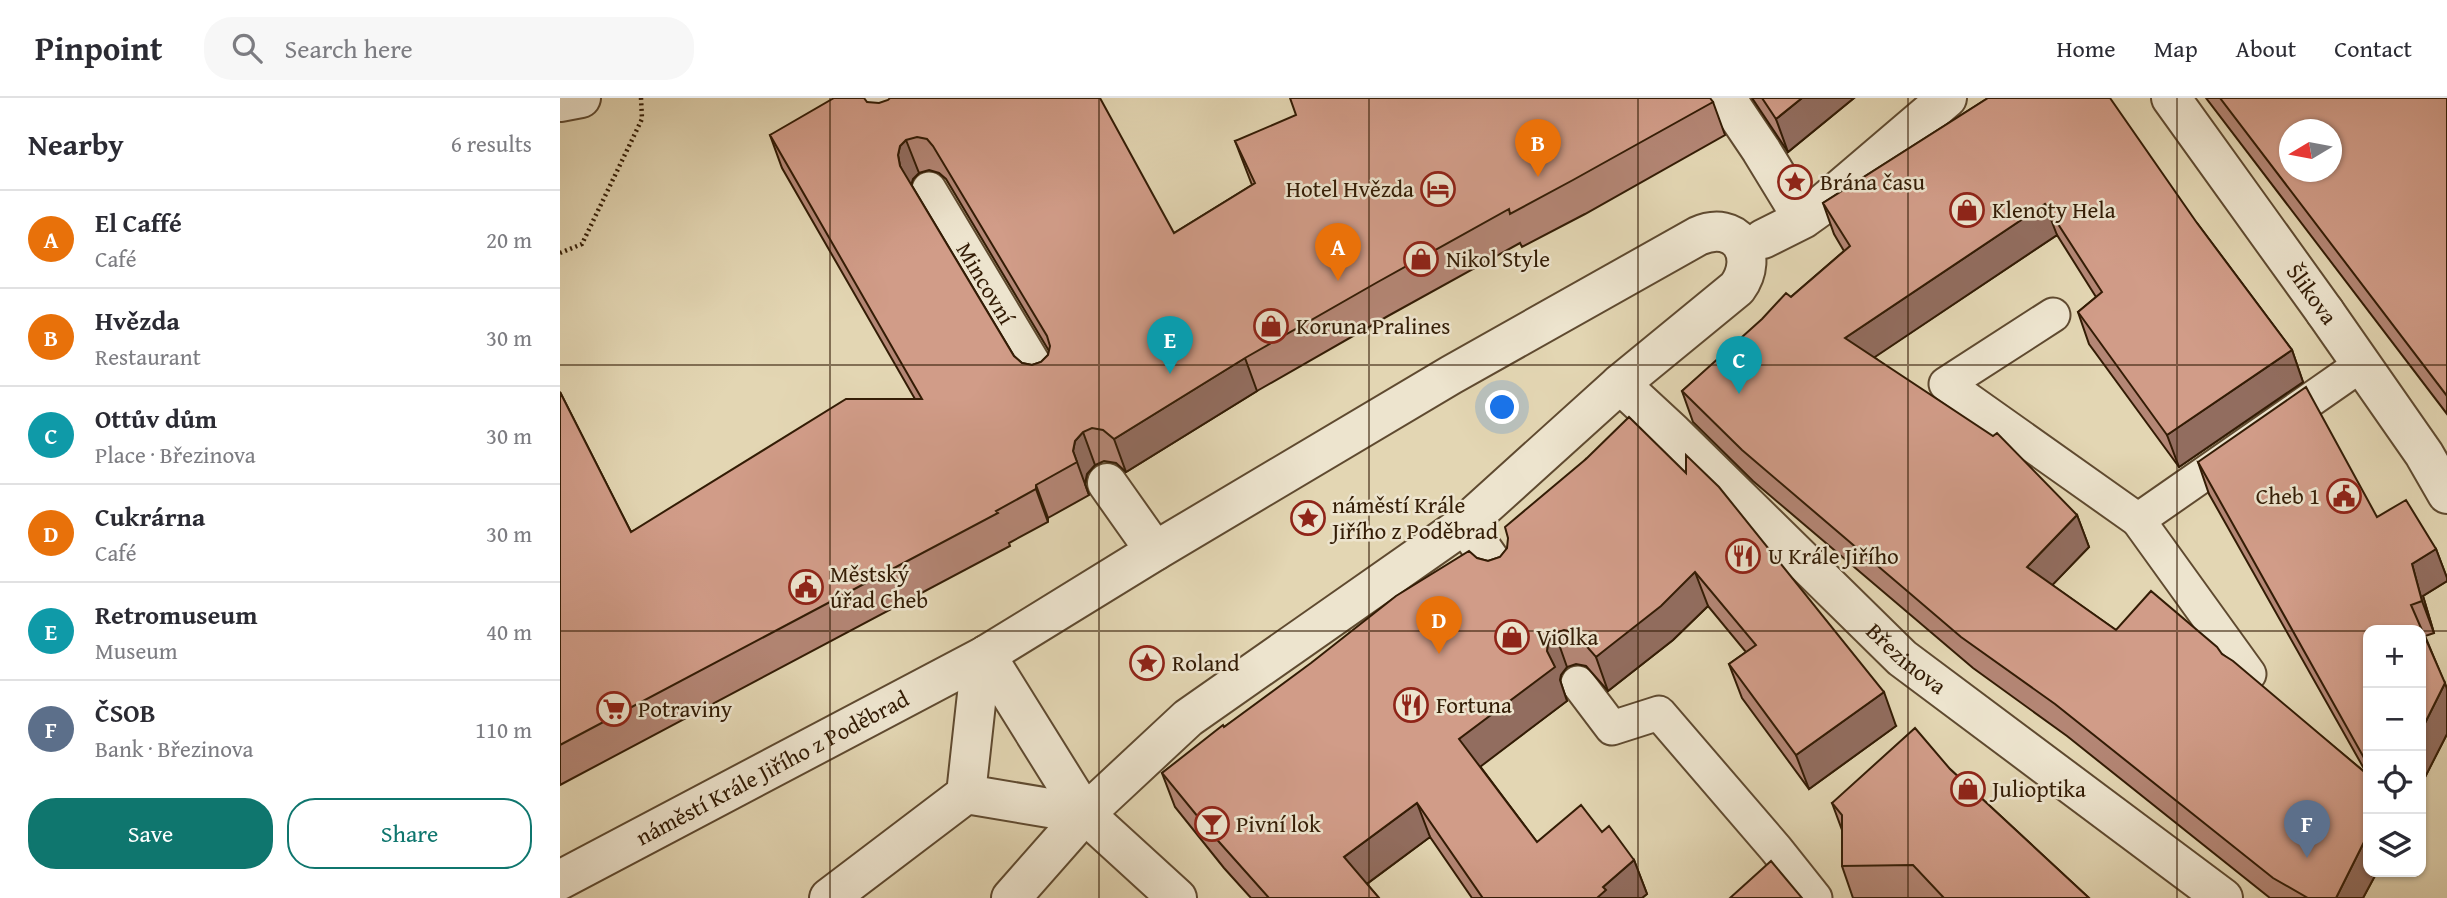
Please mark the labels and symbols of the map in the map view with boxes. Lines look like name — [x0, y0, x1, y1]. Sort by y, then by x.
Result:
pin: B — [1515, 119, 1561, 177]
north arrow — [2279, 119, 2342, 182]
place icon: Brána času — [1776, 163, 1814, 201]
place label: Brána času — [1820, 165, 1925, 198]
hotel icon: Hotel Hvězda — [1419, 170, 1457, 208]
place label: Hotel Hvězda — [1286, 172, 1414, 205]
shop icon: Klenoty Hela — [1948, 191, 1986, 229]
place label: Klenoty Hela — [1992, 193, 2116, 226]
pin: A — [1315, 223, 1361, 281]
street label: Mincovní — [949, 236, 1024, 331]
shop icon: Nikol Style — [1402, 240, 1440, 278]
place label: Nikol Style — [1446, 242, 1550, 275]
street label: Šlikova — [2279, 256, 2346, 331]
shop icon: Koruna Pralines — [1252, 307, 1290, 345]
place label: Koruna Pralines — [1296, 309, 1450, 342]
pin: E — [1147, 316, 1193, 374]
pin: C — [1716, 336, 1762, 394]
your location — [1485, 390, 1519, 424]
public building icon: Cheb 1 — [2325, 477, 2363, 515]
place label: Cheb 1 — [2256, 479, 2320, 512]
place label: náměstí Krále Jiřího z Poděbrad — [1329, 488, 1499, 547]
place icon: náměstí Krále Jiřího z Poděbrad — [1289, 499, 1327, 537]
restaurant icon: U Krále Jiřího — [1724, 537, 1762, 575]
place label: U Krále Jiřího — [1768, 539, 1899, 572]
place label: Městský úřad Cheb — [830, 557, 928, 616]
public building icon: Městský úřad Cheb — [787, 568, 825, 606]
pin: D — [1416, 596, 1462, 654]
street label: Březinova — [1859, 615, 1954, 702]
shop icon: Violka — [1493, 618, 1531, 656]
place label: Violka — [1536, 620, 1598, 653]
place icon: Roland — [1128, 644, 1166, 682]
place label: Roland — [1172, 646, 1240, 679]
street label: náměstí Krále Jiřího z Poděbrad — [630, 681, 915, 853]
restaurant icon: Fortuna — [1392, 686, 1430, 724]
place label: Fortuna — [1436, 688, 1512, 721]
supermarket icon: Potraviny — [595, 690, 633, 728]
place label: Potraviny — [638, 692, 733, 725]
shop icon: Julioptika — [1949, 770, 1987, 808]
place label: Julioptika — [1989, 772, 2086, 805]
pin: F — [2284, 800, 2330, 858]
bar icon: Pivní lok — [1193, 805, 1231, 843]
place label: Pivní lok — [1236, 807, 1321, 840]

